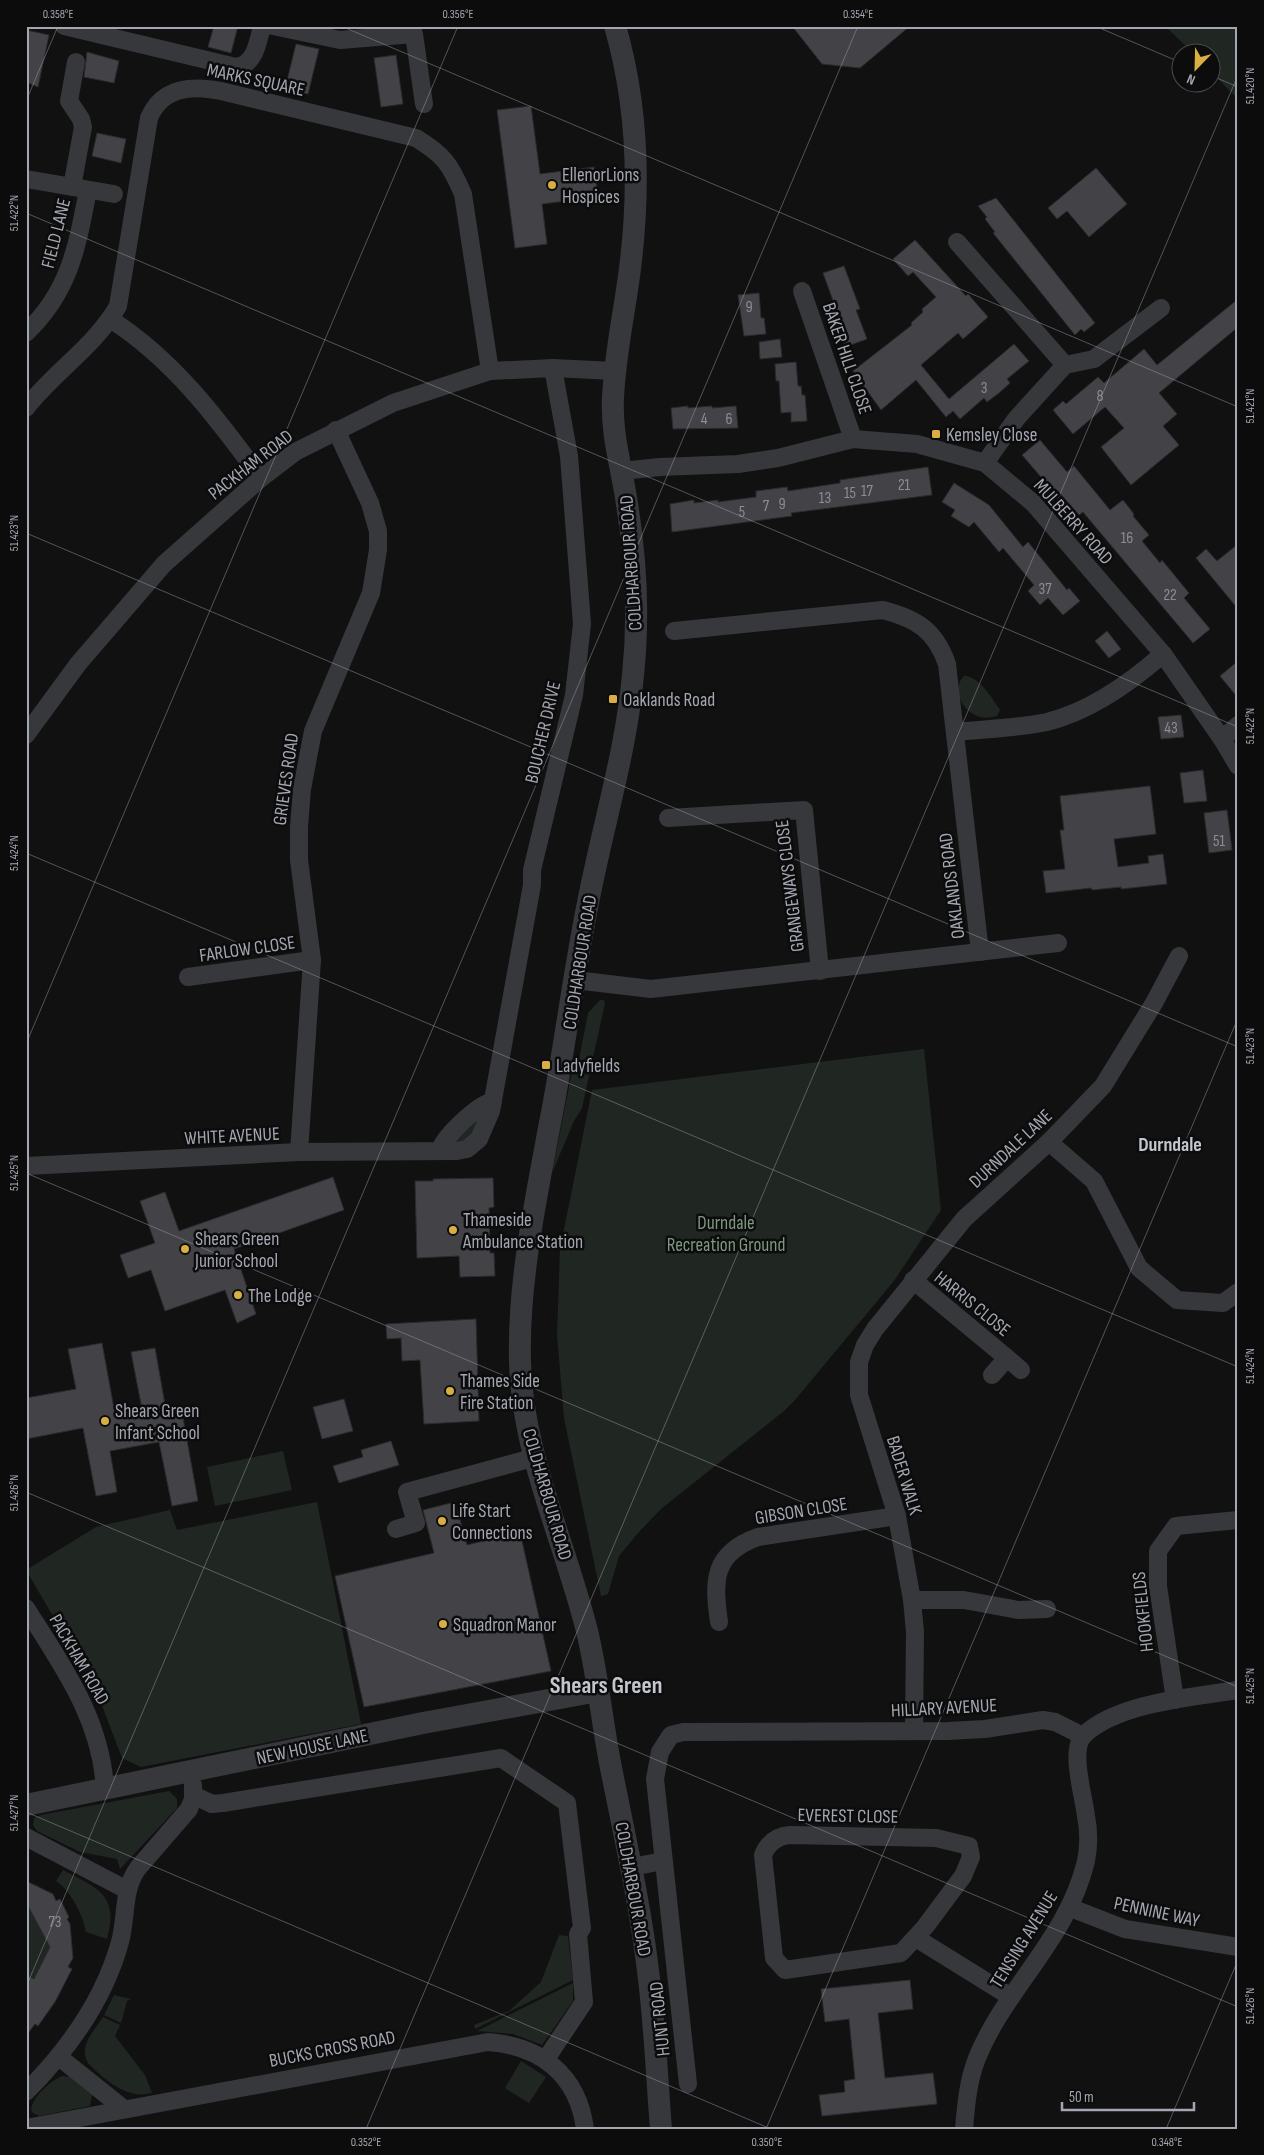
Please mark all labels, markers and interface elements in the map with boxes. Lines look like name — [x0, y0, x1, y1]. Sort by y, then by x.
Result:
text: 0.358°E — [43, 7, 73, 22]
text: 0.356°E — [443, 7, 473, 22]
text: 0.354°E — [843, 7, 873, 22]
north arrow — [1172, 42, 1222, 92]
street label: MARKS SQUARE — [205, 59, 307, 102]
text: 51.420°N — [1243, 68, 1258, 104]
text: N — [1184, 70, 1198, 89]
place label: EllenorLions Hospices — [562, 164, 640, 209]
marker: EllenorLions Hospices — [546, 179, 558, 191]
text: 51.422°N — [7, 195, 22, 231]
street label: FIELD LANE — [37, 196, 76, 271]
house number: 9 — [745, 298, 753, 317]
street label: BAKER HILL CLOSE — [817, 300, 876, 417]
house number: 3 — [981, 379, 987, 398]
house number: 8 — [1096, 387, 1104, 406]
text: 51.421°N — [1243, 389, 1258, 424]
house number: 4 — [701, 410, 708, 429]
house number: 6 — [725, 410, 733, 429]
place label: Kemsley Close — [946, 424, 1037, 447]
street label: PACKHAM ROAD — [204, 425, 298, 505]
marker: Kemsley Close — [930, 428, 942, 440]
street label: MULBERRY ROAD — [1028, 474, 1117, 570]
house number: 21 — [898, 476, 911, 495]
house number: 17 — [861, 482, 874, 501]
house number: 15 — [844, 484, 856, 503]
house number: 13 — [819, 489, 831, 508]
street label: COLDHARBOUR ROAD — [615, 494, 648, 631]
house number: 9 — [778, 495, 786, 514]
house number: 7 — [763, 497, 770, 516]
house number: 5 — [739, 503, 745, 522]
text: 51.423°N — [7, 515, 22, 551]
house number: 16 — [1121, 529, 1133, 548]
house number: 37 — [1038, 580, 1052, 599]
house number: 22 — [1163, 586, 1177, 605]
street label: BOUCHER DRIVE — [521, 679, 566, 786]
place label: Oaklands Road — [623, 689, 715, 712]
marker: Oaklands Road — [607, 693, 619, 705]
text: 51.422°N — [1243, 708, 1258, 744]
house number: 43 — [1164, 719, 1178, 738]
street label: GRIEVES ROAD — [269, 732, 304, 827]
street label: GRANGEWAYS CLOSE — [771, 819, 810, 953]
street label: OAKLANDS ROAD — [935, 831, 970, 940]
house number: 51 — [1213, 832, 1225, 851]
text: 51.424°N — [7, 835, 22, 871]
street label: COLDHARBOUR ROAD — [558, 893, 602, 1031]
street label: FARLOW CLOSE — [198, 931, 297, 968]
text: 51.423°N — [1243, 1028, 1258, 1064]
place label: Ladyfields — [556, 1055, 620, 1078]
marker: Ladyfields — [540, 1059, 552, 1071]
street label: DURNDALE LANE — [965, 1105, 1057, 1193]
street label: WHITE AVENUE — [184, 1123, 280, 1150]
district label: Durndale — [1138, 1133, 1202, 1157]
text: 51.425°N — [7, 1155, 22, 1191]
place label: Thameside Ambulance Station — [462, 1209, 583, 1254]
park label: Durndale Recreation Ground — [667, 1212, 785, 1257]
marker: Thameside Ambulance Station — [447, 1224, 459, 1236]
place label: Shears Green Junior School — [194, 1228, 279, 1273]
marker: Shears Green Junior School — [179, 1243, 191, 1255]
street label: HARRIS CLOSE — [929, 1266, 1015, 1342]
place label: The Lodge — [248, 1285, 312, 1308]
marker: The Lodge — [232, 1289, 244, 1301]
text: 51.424°N — [1243, 1348, 1258, 1384]
place label: Thames Side Fire Station — [460, 1370, 540, 1415]
marker: Thames Side Fire Station — [444, 1385, 456, 1397]
place label: Shears Green Infant School — [115, 1400, 200, 1445]
marker: Shears Green Infant School — [99, 1415, 111, 1427]
street label: COLDHARBOUR ROAD — [517, 1426, 576, 1563]
street label: BADER WALK — [881, 1433, 927, 1518]
text: 51.426°N — [7, 1475, 22, 1511]
street label: GIBSON CLOSE — [753, 1493, 849, 1530]
place label: Life Start Connections — [452, 1500, 533, 1545]
marker: Life Start Connections — [436, 1515, 448, 1527]
street label: HOOKFIELDS — [1128, 1571, 1159, 1653]
street label: PACKHAM ROAD — [44, 1610, 114, 1709]
place label: Squadron Manor — [453, 1614, 557, 1637]
marker: Squadron Manor — [437, 1618, 449, 1630]
text: 51.425°N — [1243, 1668, 1258, 1704]
district label: Shears Green — [550, 1671, 662, 1700]
street label: HILLARY AVENUE — [890, 1694, 998, 1723]
street label: NEW HOUSE LANE — [255, 1724, 370, 1770]
text: 51.427°N — [7, 1795, 22, 1831]
street label: EVEREST CLOSE — [797, 1804, 899, 1829]
street label: COLDHARBOUR ROAD — [609, 1820, 656, 1958]
street label: TENSING AVENUE — [985, 1887, 1063, 1993]
street label: PENNINE WAY — [1112, 1892, 1202, 1933]
house number: 73 — [48, 1913, 62, 1932]
street label: HUNT ROAD — [645, 1980, 676, 2057]
text: 51.426°N — [1243, 1988, 1258, 2024]
street label: BUCKS CROSS ROAD — [267, 2026, 397, 2073]
scale bar — [1062, 2080, 1194, 2112]
text: 50 m — [1069, 2088, 1094, 2107]
text: 0.352°E — [351, 2135, 381, 2150]
text: 0.350°E — [752, 2135, 783, 2150]
text: 0.348°E — [1152, 2135, 1183, 2150]

